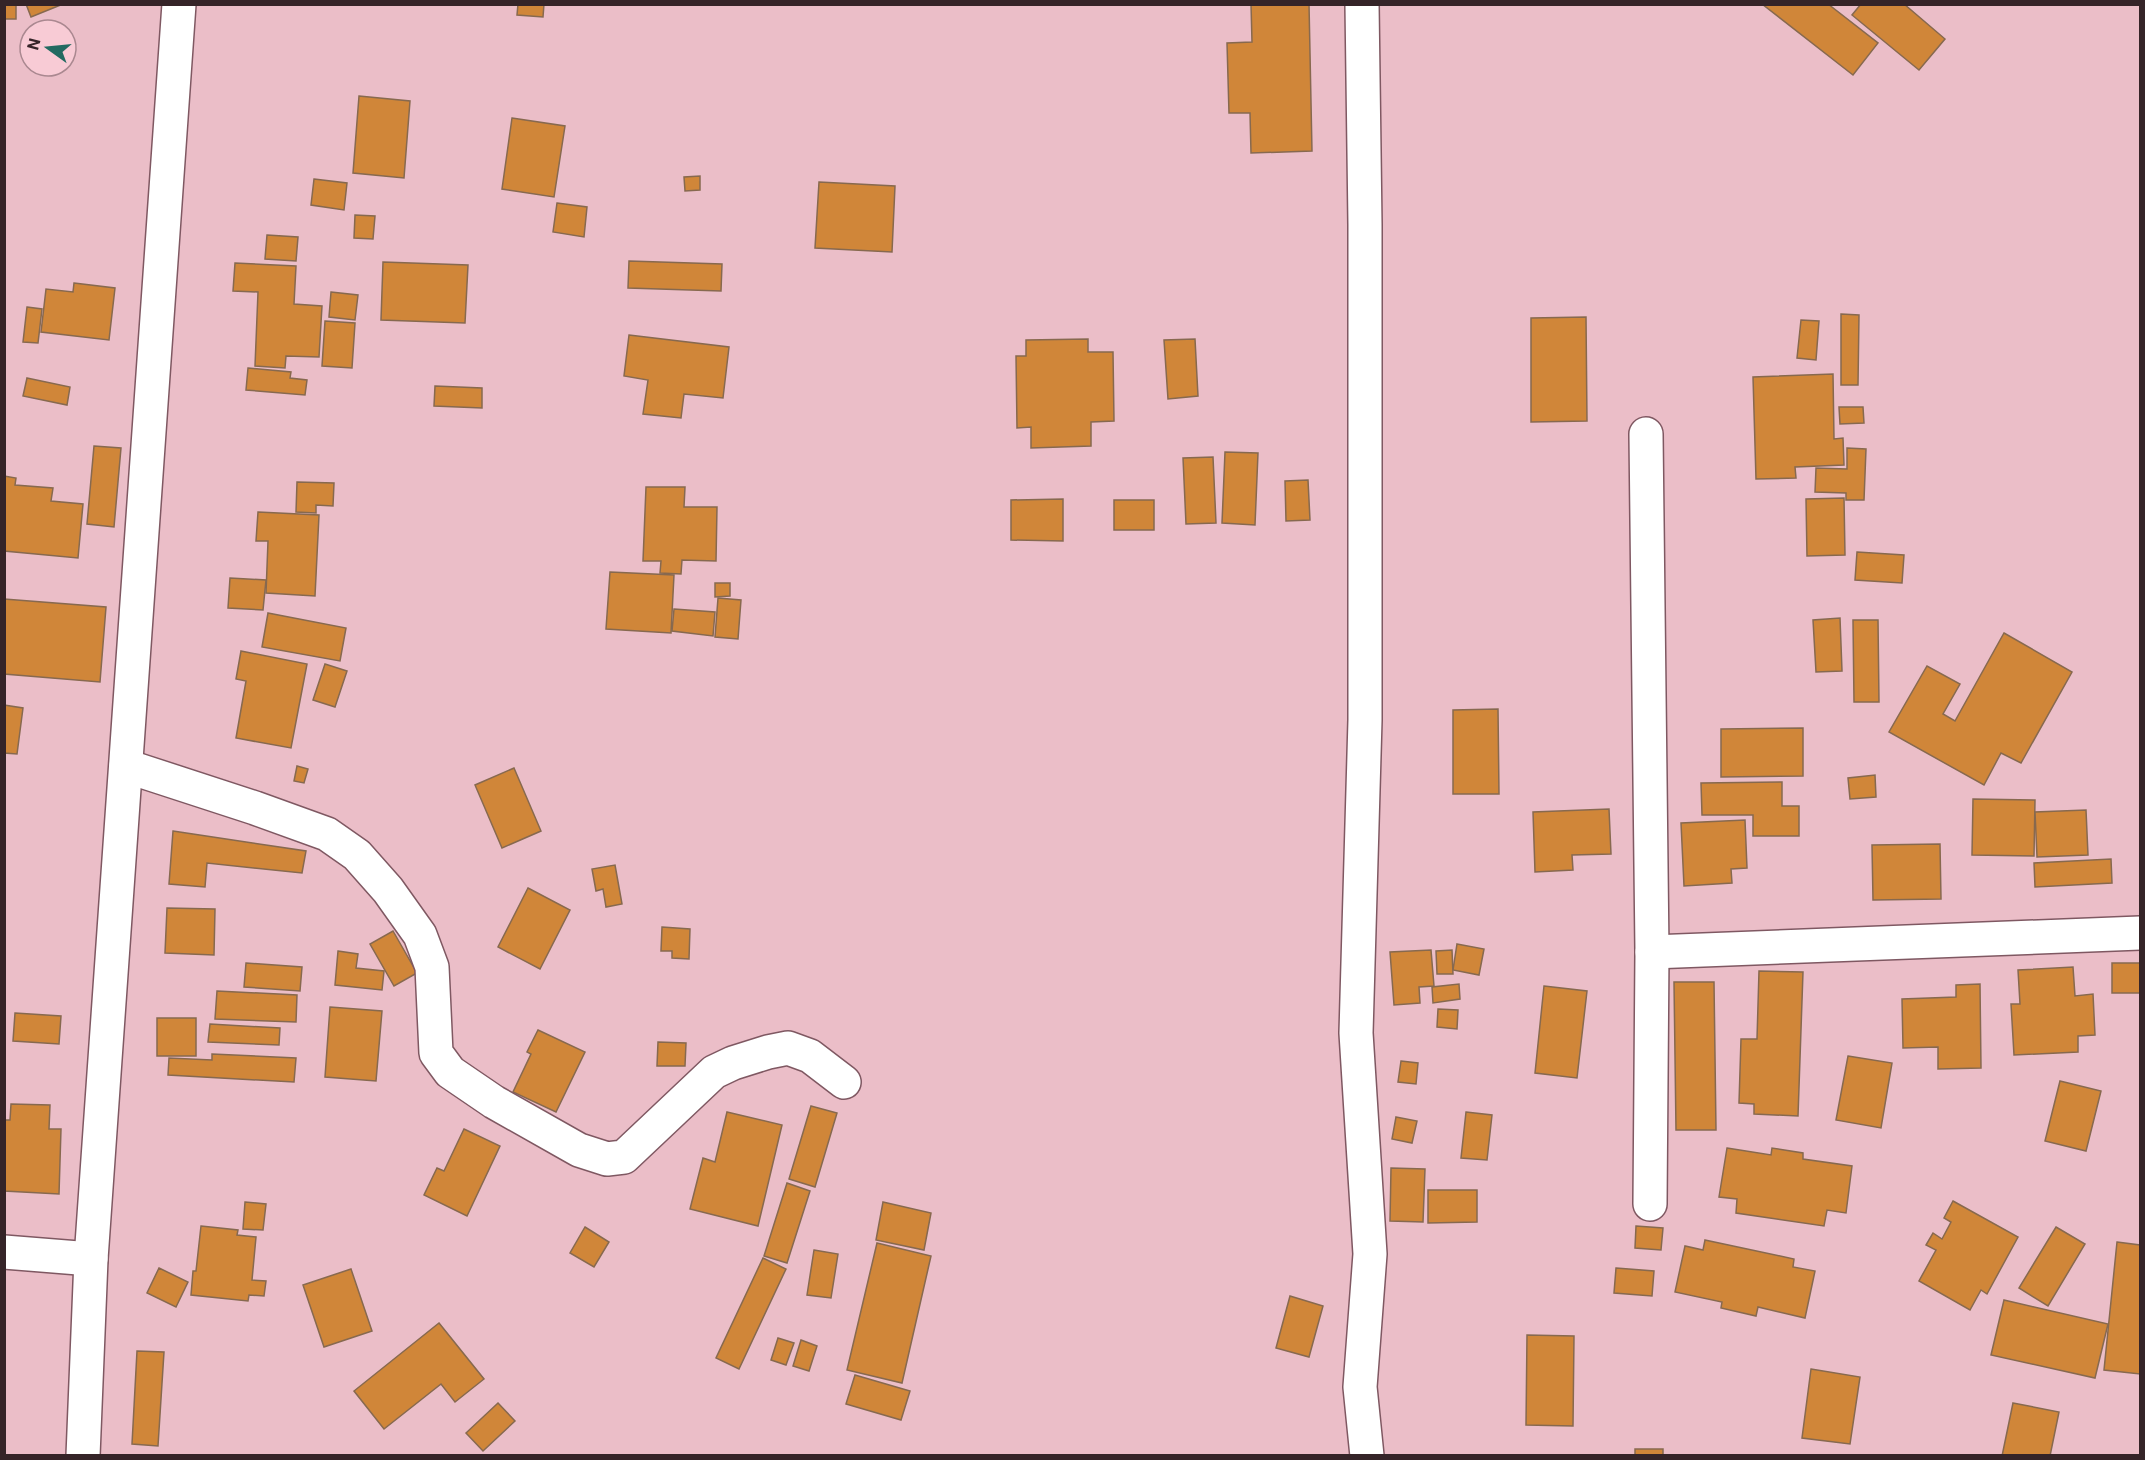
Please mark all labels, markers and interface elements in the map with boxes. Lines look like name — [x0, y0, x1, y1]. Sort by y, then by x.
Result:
north arrow — [18, 18, 78, 78]
text: N — [23, 36, 45, 52]

